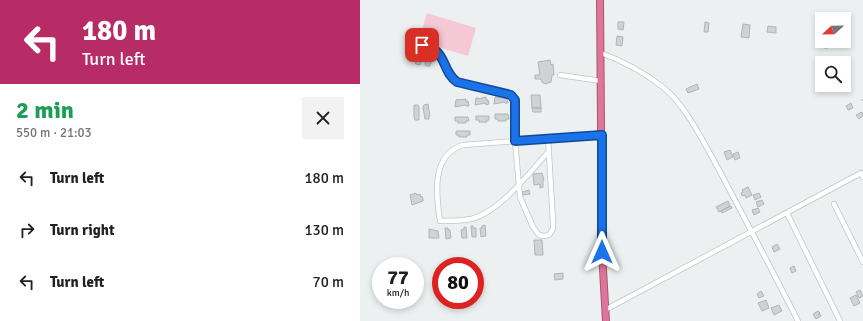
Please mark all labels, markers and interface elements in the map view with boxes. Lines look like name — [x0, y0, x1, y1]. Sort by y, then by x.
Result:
north arrow — [815, 12, 851, 48]
map controls — [815, 12, 851, 92]
text: 180 m — [82, 14, 156, 48]
icon: left — [16, 16, 68, 68]
pin — [405, 28, 439, 62]
icon: arrive — [411, 34, 433, 56]
text: Turn left — [82, 48, 145, 70]
button: search — [815, 56, 851, 92]
text: 2 min — [16, 95, 74, 125]
button: close — [302, 97, 344, 139]
text: 550 m · 21:03 — [16, 125, 92, 141]
icon: left — [16, 167, 38, 189]
text: Turn left — [50, 169, 104, 187]
text: 180 m — [304, 169, 344, 187]
icon: right — [16, 219, 38, 241]
text: Turn right — [50, 221, 115, 239]
text: 130 m — [304, 221, 344, 239]
position arrow — [581, 231, 623, 273]
speed limit sign: 80 — [432, 257, 484, 309]
text: 77 — [387, 265, 409, 290]
icon: left — [16, 271, 38, 293]
text: Turn left — [50, 273, 104, 291]
text: 70 m — [313, 273, 344, 291]
text: km/h — [387, 287, 409, 299]

